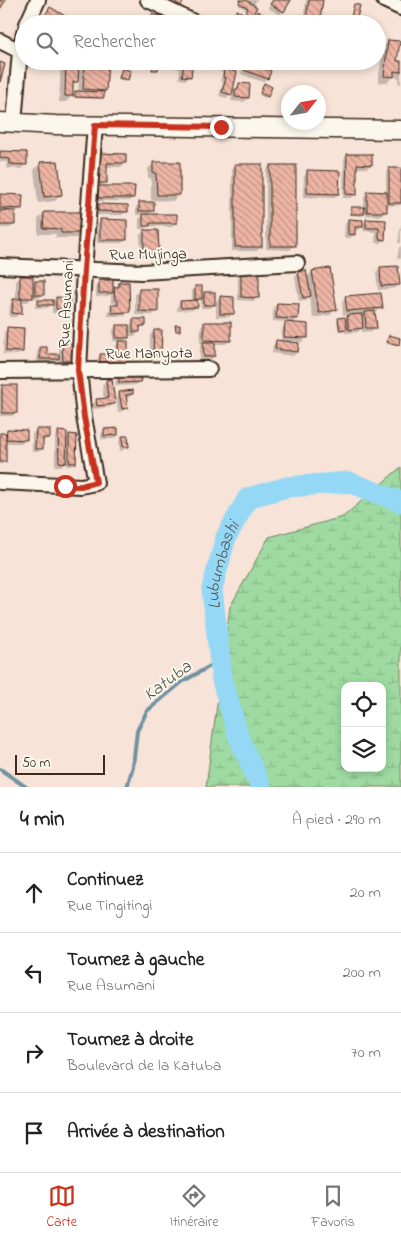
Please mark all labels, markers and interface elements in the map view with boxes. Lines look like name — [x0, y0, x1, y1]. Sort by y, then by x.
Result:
search box — [15, 15, 386, 70]
icon: search — [33, 29, 61, 57]
text: Rechercher — [73, 29, 156, 56]
north arrow — [281, 85, 326, 130]
route end — [210, 116, 233, 139]
street label: Rue Mujinga — [109, 242, 187, 268]
street label: Rue Asumani — [53, 259, 81, 349]
street label: Rue Manyota — [105, 341, 193, 367]
route start — [54, 475, 77, 498]
water label: Lubumbashi — [201, 515, 248, 610]
water label: Katuba — [139, 655, 198, 708]
map controls — [341, 682, 386, 772]
button: locate — [341, 682, 386, 727]
button: layers — [341, 727, 386, 772]
scale bar — [15, 752, 105, 775]
text: 50 m — [22, 753, 50, 774]
text: 4 min — [20, 805, 64, 835]
text: À pied · 290 m — [292, 808, 381, 832]
text: Continuez — [67, 867, 143, 894]
icon: ahead — [20, 879, 48, 907]
text: 20 m — [350, 881, 381, 905]
text: Rue Tingitingi — [67, 894, 152, 918]
text: Tournez à gauche — [67, 947, 204, 974]
icon: left — [20, 959, 48, 987]
text: 200 m — [343, 961, 381, 985]
text: Rue Asumani — [67, 974, 155, 998]
text: Tournez à droite — [67, 1027, 193, 1054]
icon: right — [20, 1039, 48, 1067]
text: 70 m — [351, 1041, 381, 1065]
text: Boulevard de la Katuba — [67, 1054, 221, 1078]
icon: arrive — [20, 1119, 48, 1147]
text: Arrivée à destination — [67, 1119, 225, 1146]
tab: Carte — [46, 1182, 77, 1233]
tab: Itinéraire — [170, 1182, 218, 1233]
tab: Favoris — [311, 1182, 355, 1233]

